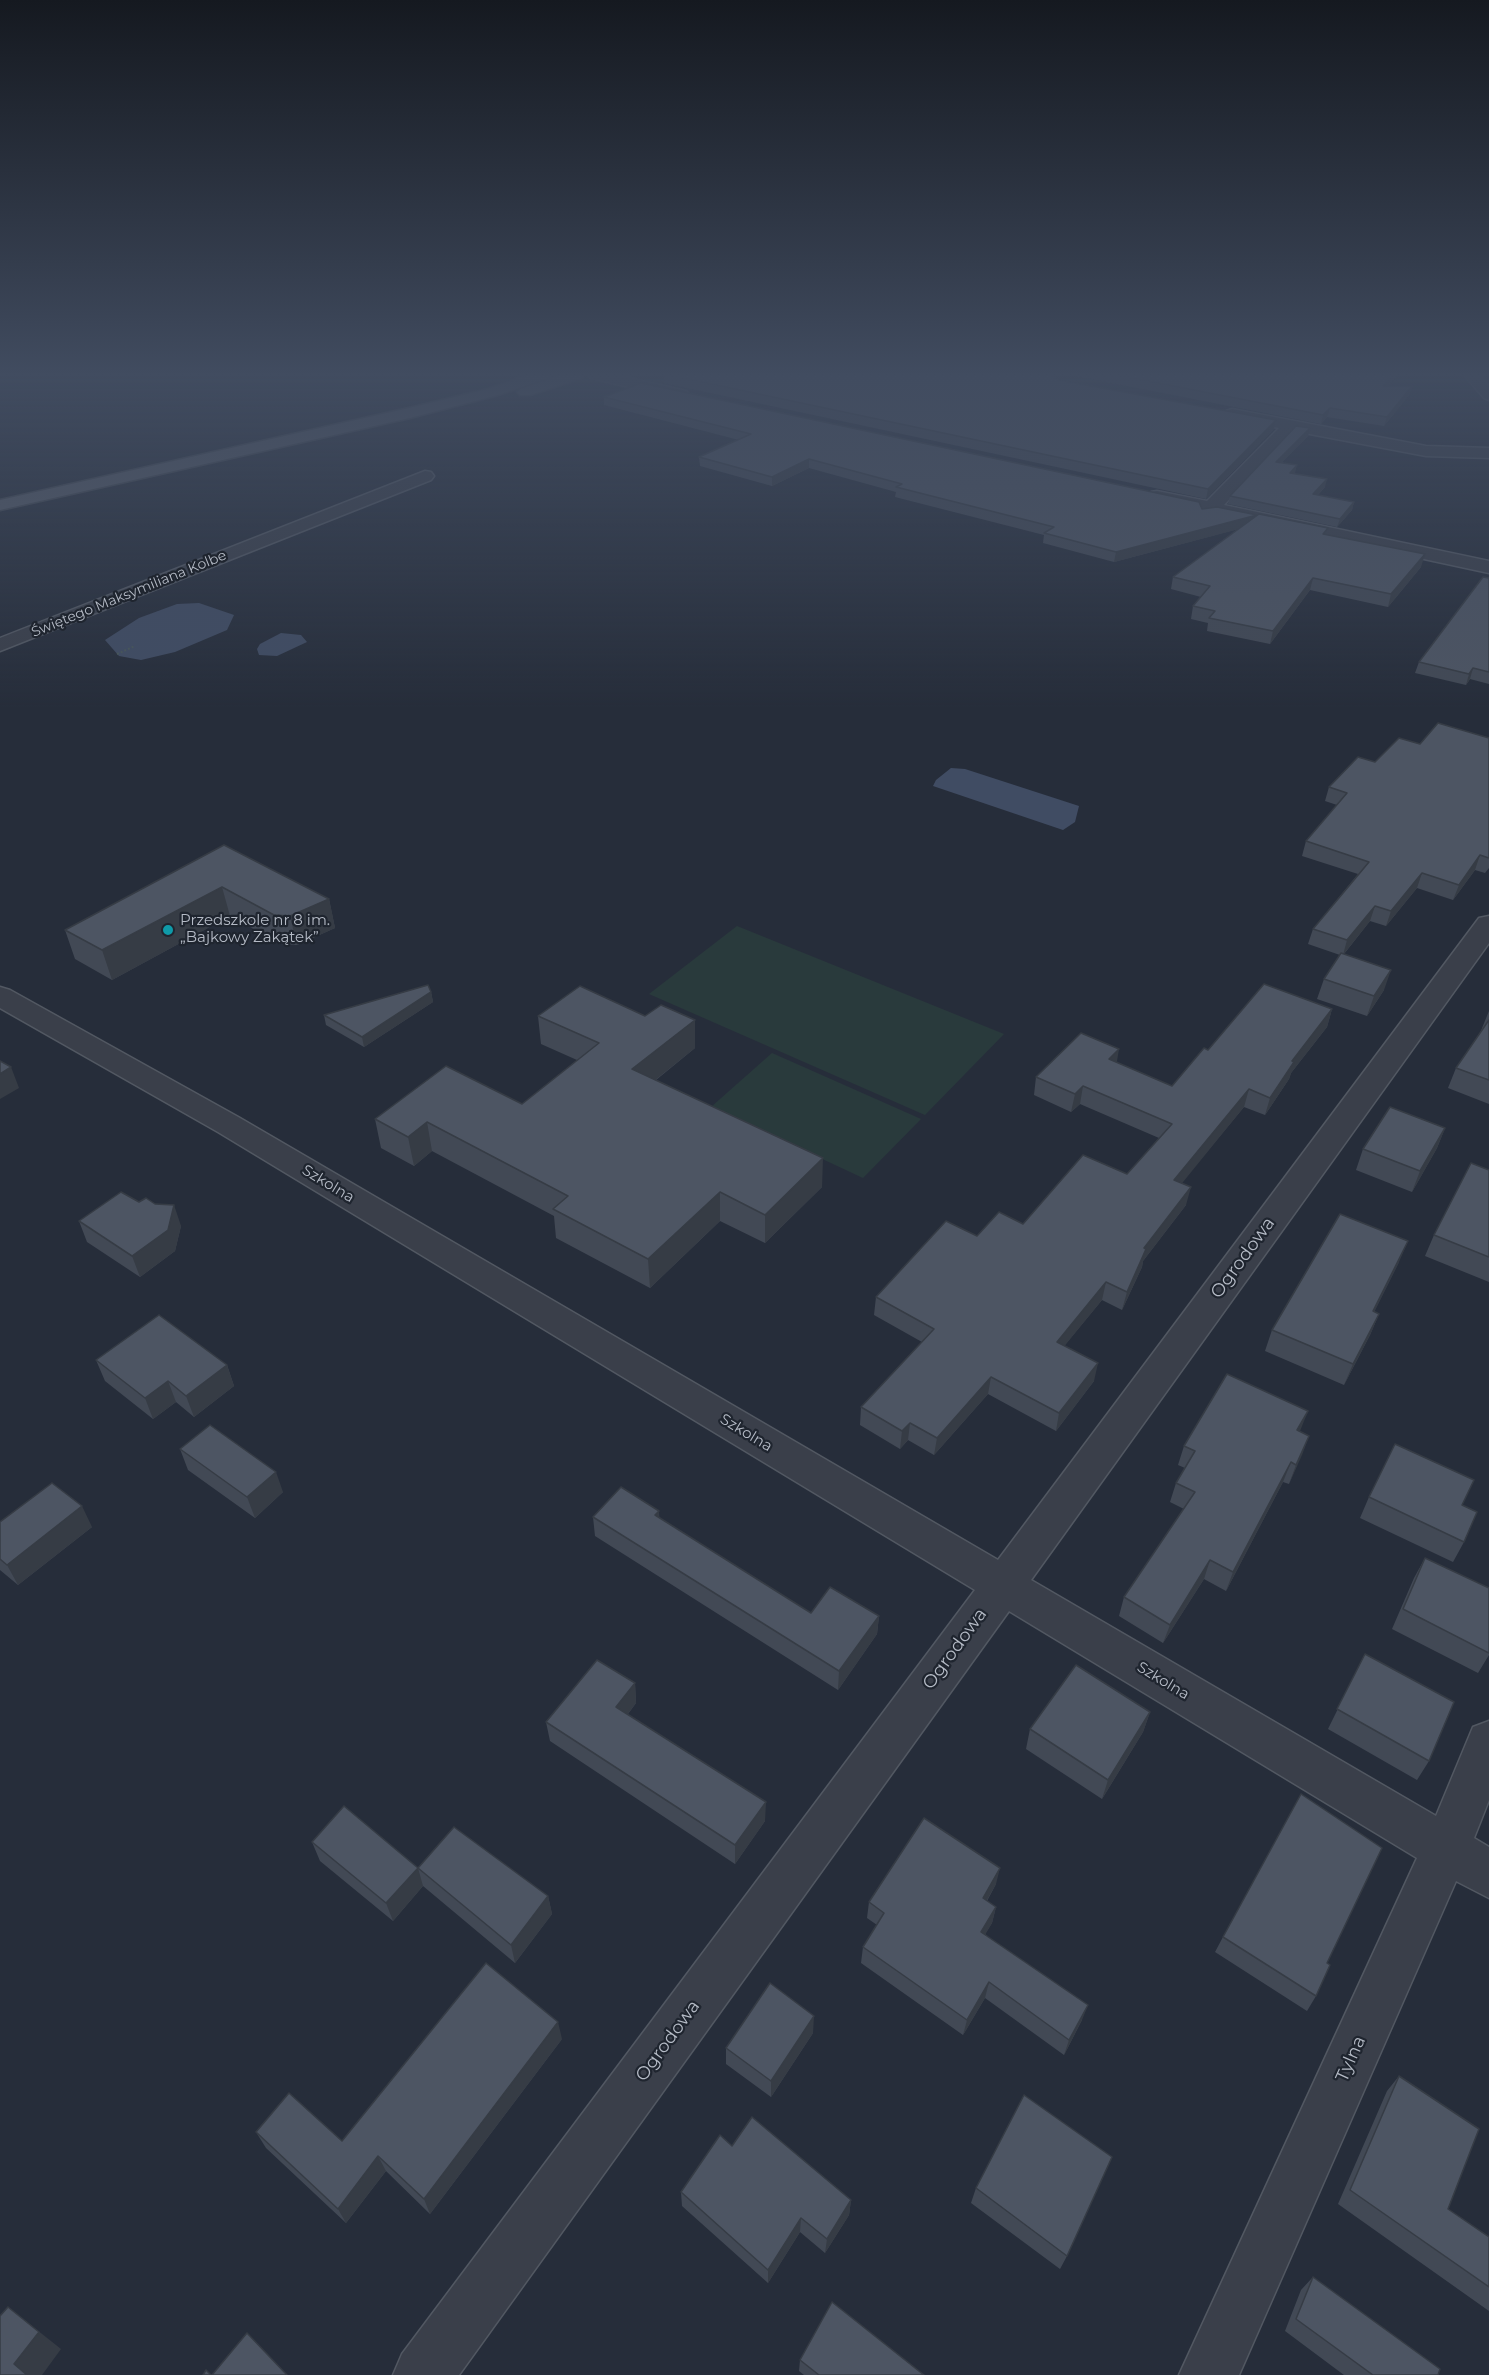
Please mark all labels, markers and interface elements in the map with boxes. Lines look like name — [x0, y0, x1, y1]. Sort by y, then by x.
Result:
street label: Świętego Maksymiliana Kolbe — [29, 547, 229, 641]
place label: Przedszkole nr 8 im. „Bajkowy Zakątek” — [180, 912, 330, 947]
marker: Przedszkole nr 8 im. „Bajkowy Zakątek” — [161, 923, 175, 937]
street label: Szkolna — [299, 1161, 357, 1207]
street label: Ogrodowa — [1206, 1213, 1280, 1303]
street label: Szkolna — [717, 1410, 775, 1456]
street label: Ogrodowa — [918, 1604, 992, 1694]
street label: Szkolna — [1134, 1658, 1192, 1704]
street label: Ogrodowa — [631, 1996, 705, 2086]
street label: Tylna — [1331, 2033, 1371, 2085]

